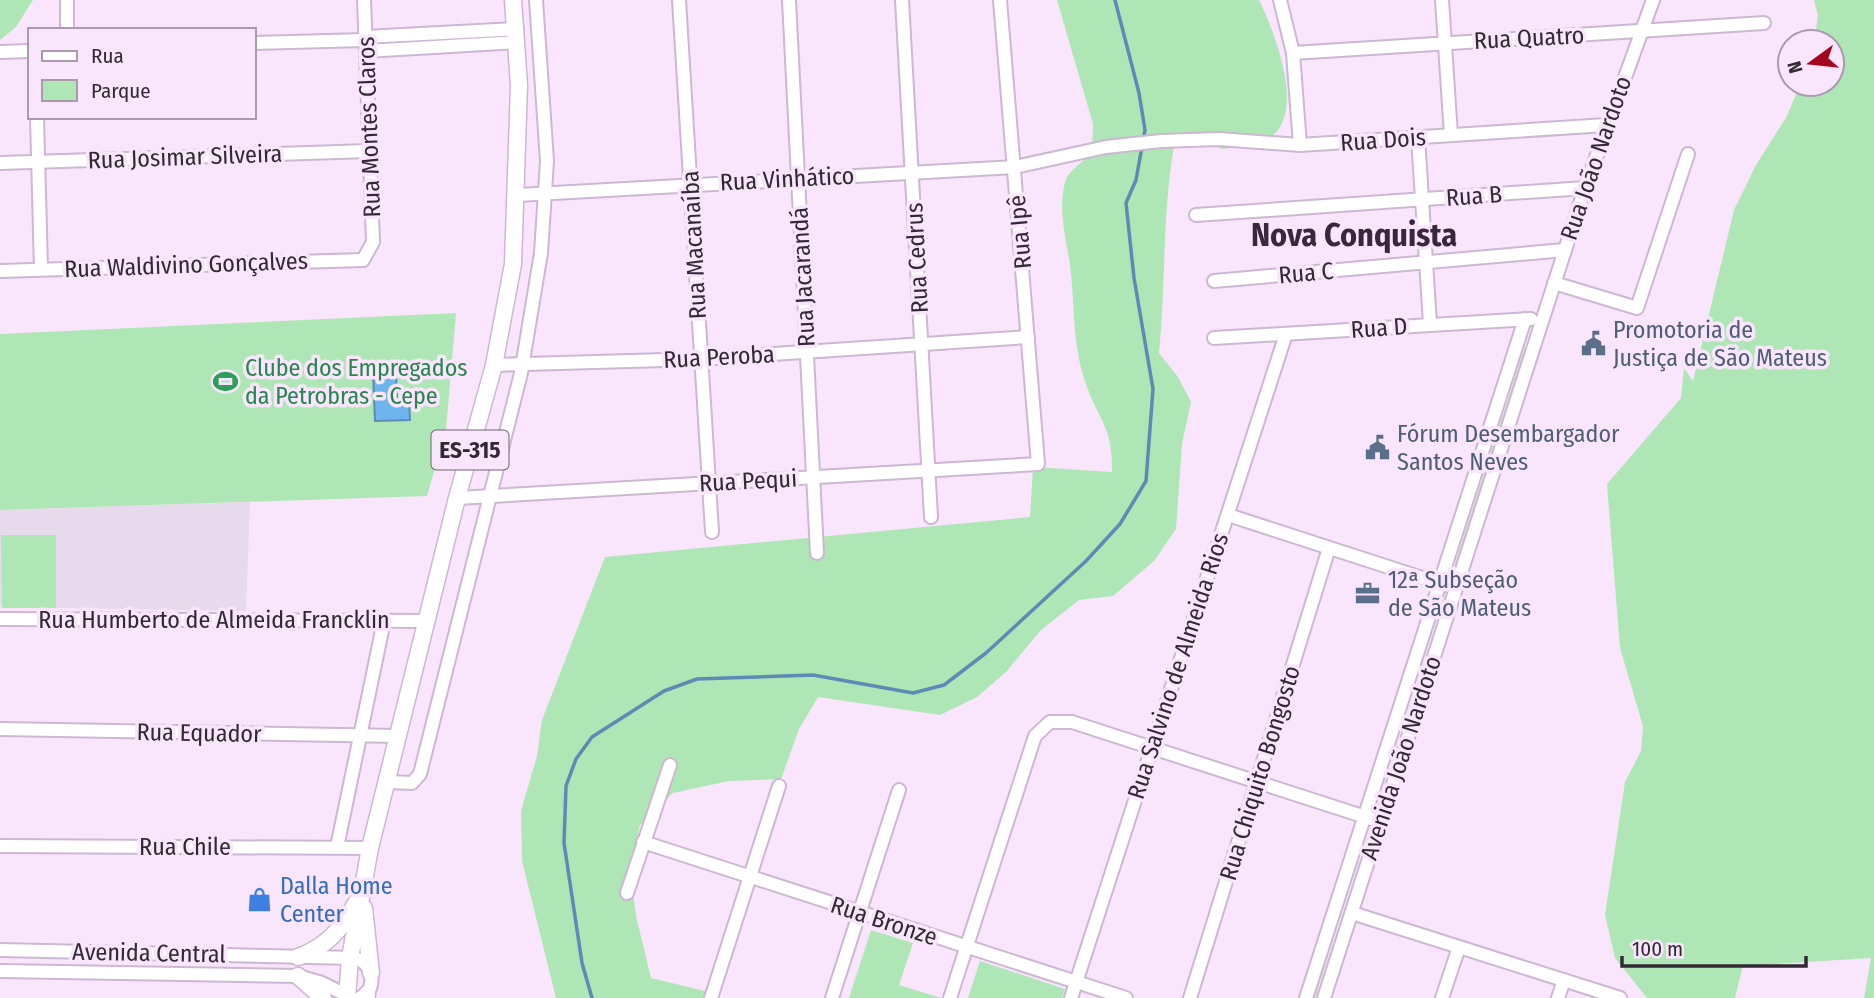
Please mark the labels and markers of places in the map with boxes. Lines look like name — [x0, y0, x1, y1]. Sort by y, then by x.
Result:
place label: Promotoria de Justiça de São Mateus — [1613, 316, 1827, 372]
public building icon: Promotoria de Justiça de São Mateus — [1579, 330, 1607, 358]
place label: Clube dos Empregados da Petrobras - Cepe — [245, 354, 468, 410]
sports icon: Clube dos Empregados da Petrobras - Cepe — [211, 368, 239, 396]
place label: Fórum Desembargador Santos Neves — [1397, 420, 1620, 476]
public building icon: Fórum Desembargador Santos Neves — [1363, 434, 1391, 462]
place label: 12ª Subseção de São Mateus — [1388, 566, 1531, 622]
office icon: 12ª Subseção de São Mateus — [1354, 580, 1382, 608]
place label: Dalla Home Center — [280, 872, 393, 928]
shop icon: Dalla Home Center — [246, 886, 274, 914]

